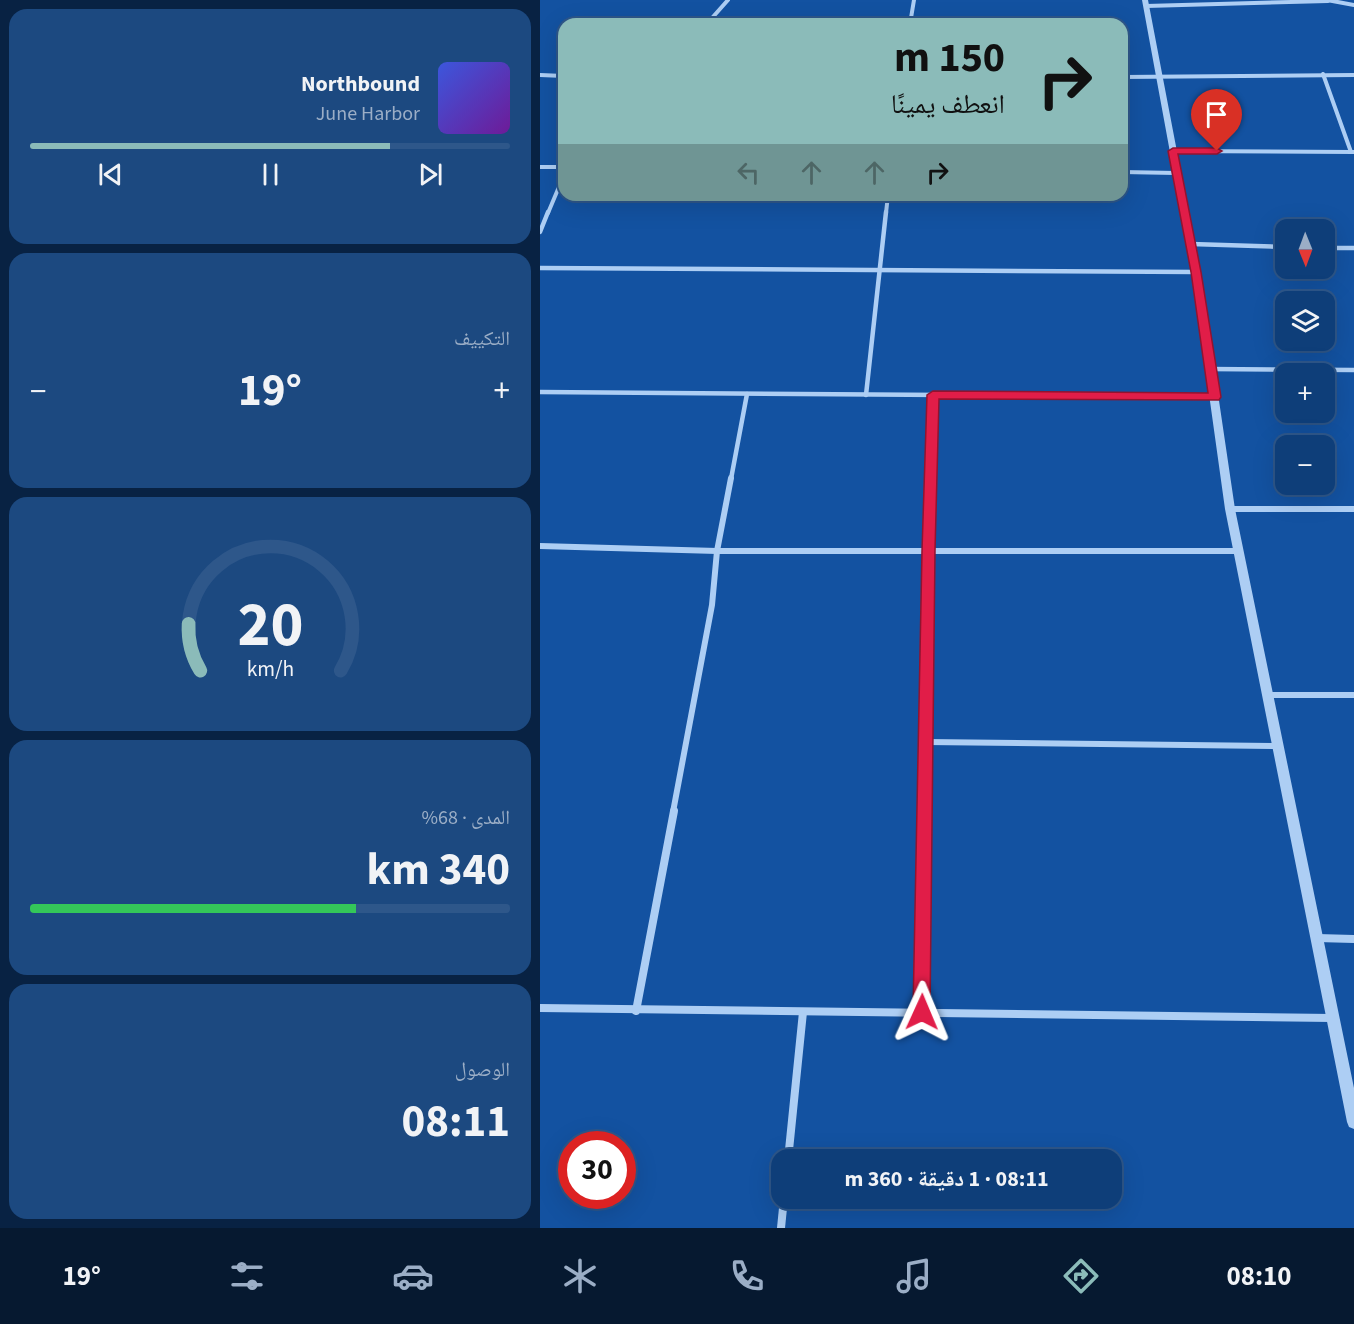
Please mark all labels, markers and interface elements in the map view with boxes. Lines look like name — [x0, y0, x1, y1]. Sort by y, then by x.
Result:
text: 150 m — [894, 28, 1005, 88]
icon: right — [1026, 42, 1104, 120]
text: Northbound — [301, 68, 420, 100]
text: انعطف يمينًا — [891, 85, 1005, 124]
pin — [1191, 89, 1242, 151]
icon: arrive — [1200, 98, 1233, 131]
text: June Harbor — [316, 100, 420, 128]
icon: left — [732, 156, 765, 189]
icon: ahead — [795, 156, 828, 189]
icon: ahead — [858, 156, 891, 189]
icon: right — [921, 156, 954, 189]
icon: previous — [94, 158, 127, 191]
icon: pause — [254, 158, 287, 191]
icon: next — [414, 158, 447, 191]
north arrow — [1275, 219, 1335, 279]
map controls — [1275, 219, 1335, 495]
button: layers — [1275, 291, 1335, 351]
text: التكييف — [454, 325, 510, 353]
text: 19° — [238, 359, 302, 423]
button: + — [1275, 363, 1335, 423]
text: − — [30, 368, 46, 415]
text: + — [494, 368, 510, 415]
button: − — [1275, 435, 1335, 495]
text: 20 — [237, 581, 303, 670]
text: km/h — [246, 654, 294, 685]
text: المدى · 68% — [422, 804, 510, 832]
text: 340 km — [366, 838, 510, 902]
position arrow — [890, 980, 954, 1044]
text: الوصول — [455, 1056, 510, 1084]
text: 08:11 — [401, 1090, 510, 1154]
speed limit sign: 30 — [558, 1131, 636, 1209]
text: 08:11 · 1 دقيقة · 360 m — [844, 1163, 1049, 1195]
icon: filters — [226, 1255, 268, 1297]
icon: car — [392, 1255, 434, 1297]
icon: climate — [559, 1255, 601, 1297]
icon: phone — [726, 1255, 768, 1297]
icon: music — [893, 1255, 935, 1297]
icon: directions — [1060, 1255, 1102, 1297]
text: 19° — [62, 1257, 101, 1296]
text: 08:10 — [1226, 1257, 1292, 1296]

